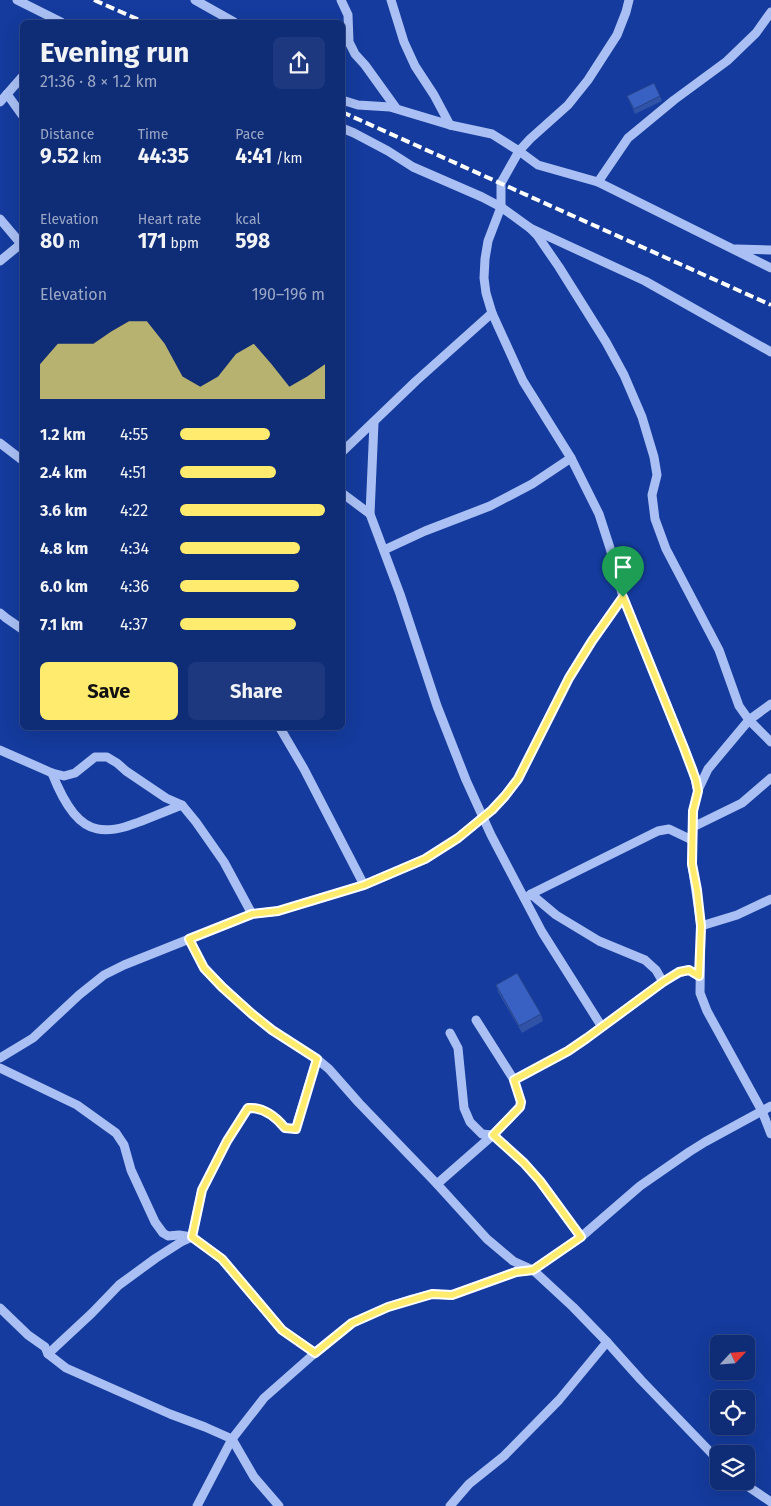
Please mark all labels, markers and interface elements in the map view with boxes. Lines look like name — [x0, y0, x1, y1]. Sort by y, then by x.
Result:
text: Evening run — [40, 36, 189, 69]
button: share — [273, 37, 325, 89]
text: 21:36 · 8 × 1.2 km — [40, 72, 157, 91]
text: Distance — [40, 126, 94, 143]
text: Time — [138, 126, 168, 143]
text: Pace — [235, 126, 264, 143]
text: 9.52 — [40, 143, 79, 169]
text: 44:35 — [138, 143, 189, 169]
text: 4:41 — [235, 143, 272, 169]
text: km — [79, 150, 102, 167]
text: /km — [272, 150, 302, 167]
text: Elevation — [40, 211, 99, 228]
text: Heart rate — [138, 211, 201, 228]
text: kcal — [235, 211, 261, 228]
text: 80 — [40, 228, 65, 254]
text: 171 — [138, 228, 167, 254]
text: 598 — [235, 228, 270, 254]
text: m — [65, 235, 80, 252]
text: bpm — [167, 235, 199, 252]
text: Elevation — [40, 285, 107, 304]
text: 190–196 m — [252, 285, 325, 304]
text: 1.2 km — [40, 425, 86, 444]
text: 4:55 — [120, 425, 148, 444]
text: 2.4 km — [40, 463, 87, 482]
text: 4:51 — [120, 463, 147, 482]
text: 3.6 km — [40, 501, 87, 520]
text: 4:22 — [120, 501, 148, 520]
text: 4.8 km — [40, 539, 88, 558]
text: 4:34 — [120, 539, 149, 558]
pin — [602, 546, 644, 597]
icon: arrive — [609, 553, 637, 581]
text: 6.0 km — [40, 577, 88, 596]
text: 4:36 — [120, 577, 149, 596]
text: 7.1 km — [40, 615, 83, 634]
text: 4:37 — [120, 615, 148, 634]
button: Save — [40, 662, 178, 720]
button: Share — [188, 662, 325, 720]
north arrow — [710, 1335, 755, 1380]
map controls — [710, 1335, 755, 1490]
button: locate — [710, 1390, 755, 1435]
button: layers — [710, 1445, 755, 1490]

